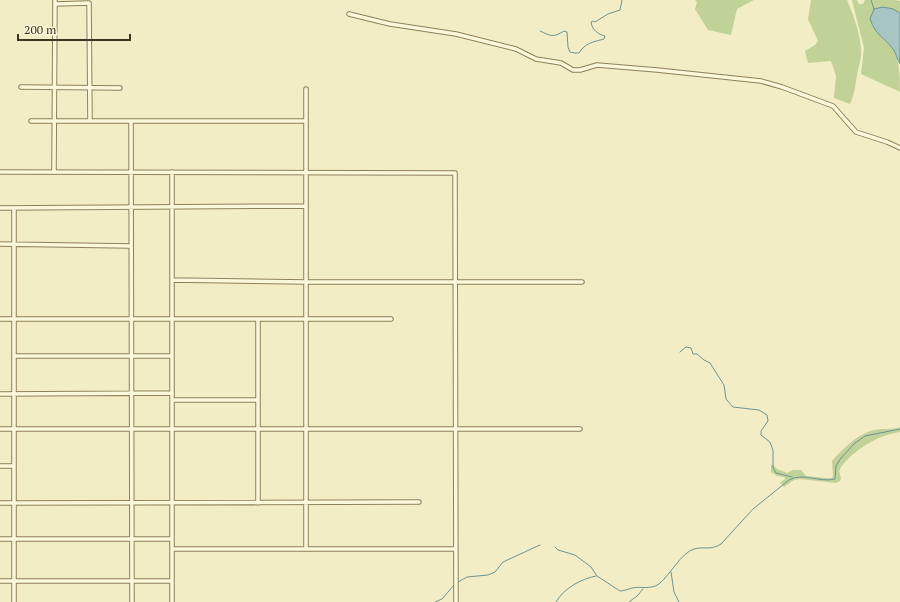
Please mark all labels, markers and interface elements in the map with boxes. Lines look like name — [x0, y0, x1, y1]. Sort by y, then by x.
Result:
scale bar — [18, 16, 130, 42]
text: 200 m — [24, 22, 57, 37]

